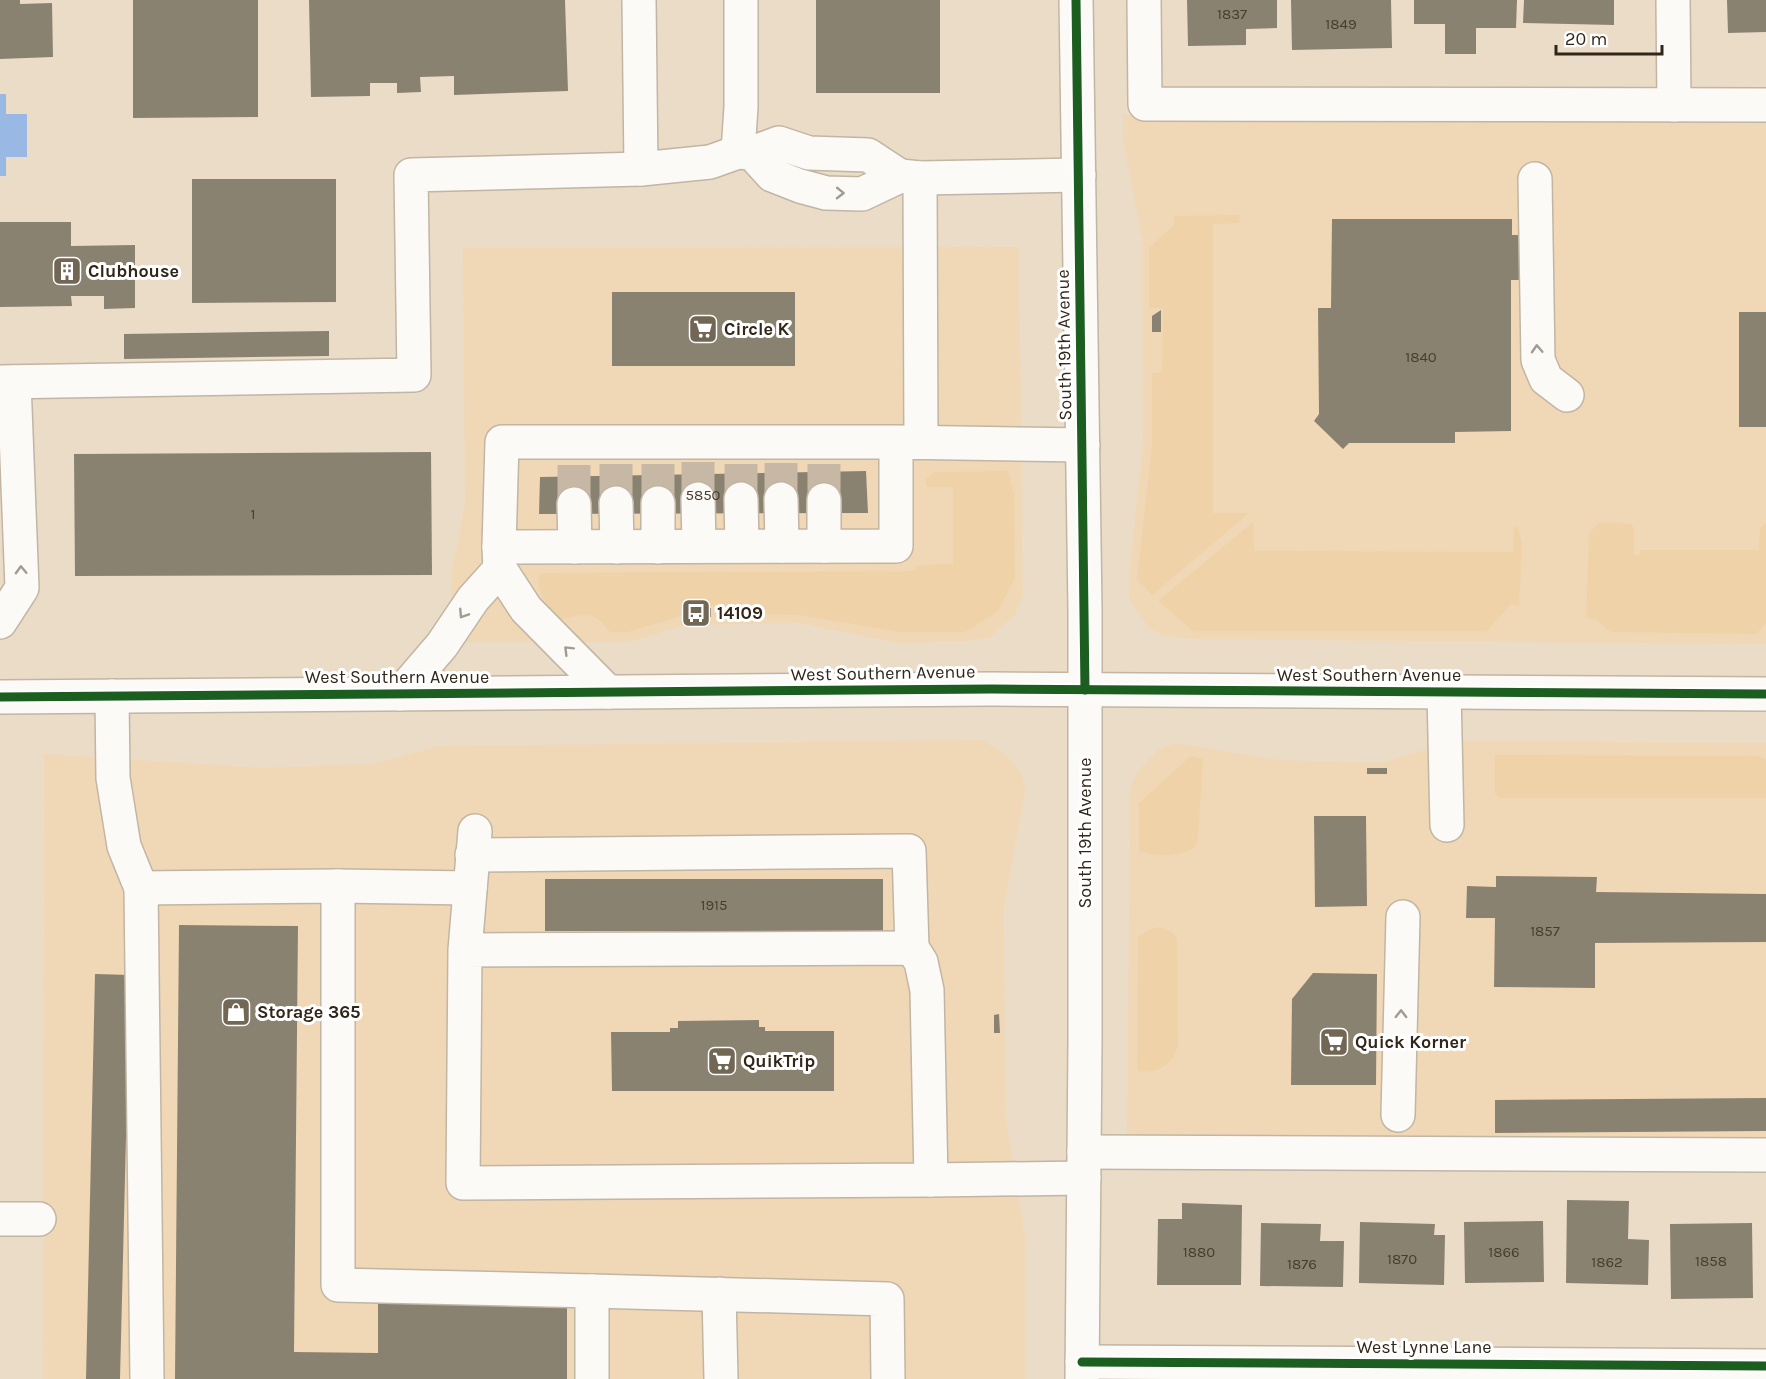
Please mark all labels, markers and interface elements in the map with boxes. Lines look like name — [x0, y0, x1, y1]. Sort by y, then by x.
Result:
house number: 1837 — [1217, 5, 1247, 23]
house number: 1849 — [1325, 15, 1357, 33]
scale bar — [1556, 18, 1662, 56]
text: 20 m — [1565, 28, 1607, 50]
one-way arrow — [835, 187, 844, 199]
building icon: Clubhouse — [51, 255, 83, 287]
place label: Clubhouse — [88, 260, 179, 282]
street label: South 19th Avenue — [1052, 269, 1076, 421]
supermarket icon: Circle K — [687, 313, 719, 345]
place label: Circle K — [724, 318, 789, 340]
one-way arrow — [1531, 344, 1544, 353]
house number: 1840 — [1405, 348, 1437, 366]
house number: 5850 — [685, 486, 721, 504]
house number: 1 — [251, 505, 255, 523]
one-way arrow — [15, 565, 28, 574]
bus stop icon: 14109 — [680, 597, 712, 629]
place label: 14109 — [717, 602, 763, 624]
one-way arrow — [459, 608, 470, 619]
one-way arrow — [564, 646, 575, 657]
street label: West Southern Avenue — [791, 660, 975, 686]
street label: West Southern Avenue — [1277, 664, 1461, 686]
street label: West Southern Avenue — [305, 666, 489, 688]
street label: South 19th Avenue — [1074, 757, 1096, 909]
house number: 1915 — [700, 896, 728, 914]
house number: 1857 — [1530, 922, 1560, 940]
shop icon: Storage 365 — [220, 996, 252, 1028]
place label: Storage 365 — [257, 1001, 361, 1023]
one-way arrow — [1394, 1010, 1407, 1019]
supermarket icon: Quick Korner — [1318, 1026, 1350, 1058]
place label: Quick Korner — [1355, 1031, 1466, 1053]
supermarket icon: QuikTrip — [706, 1045, 738, 1077]
place label: QuikTrip — [743, 1050, 815, 1072]
house number: 1880 — [1183, 1243, 1215, 1261]
house number: 1866 — [1488, 1243, 1520, 1261]
house number: 1870 — [1387, 1250, 1417, 1268]
house number: 1858 — [1695, 1252, 1727, 1270]
house number: 1862 — [1591, 1253, 1623, 1271]
house number: 1876 — [1287, 1255, 1317, 1273]
street label: West Lynne Lane — [1356, 1336, 1492, 1358]

